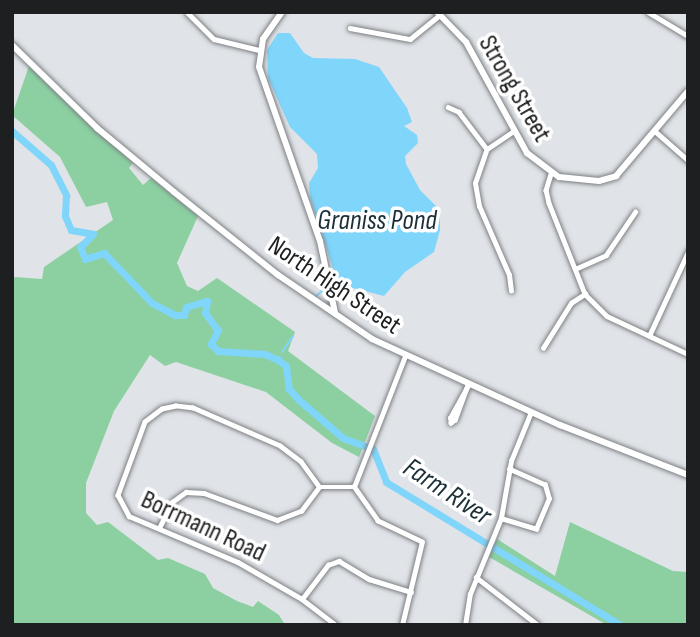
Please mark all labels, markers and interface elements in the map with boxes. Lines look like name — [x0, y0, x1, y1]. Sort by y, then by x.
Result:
street label: Strong Street — [471, 30, 557, 148]
water label: Graniss Pond — [317, 204, 437, 238]
street label: North High Street — [262, 230, 406, 342]
water label: Farm River — [397, 451, 497, 533]
street label: Borrmann Road — [136, 485, 270, 569]

